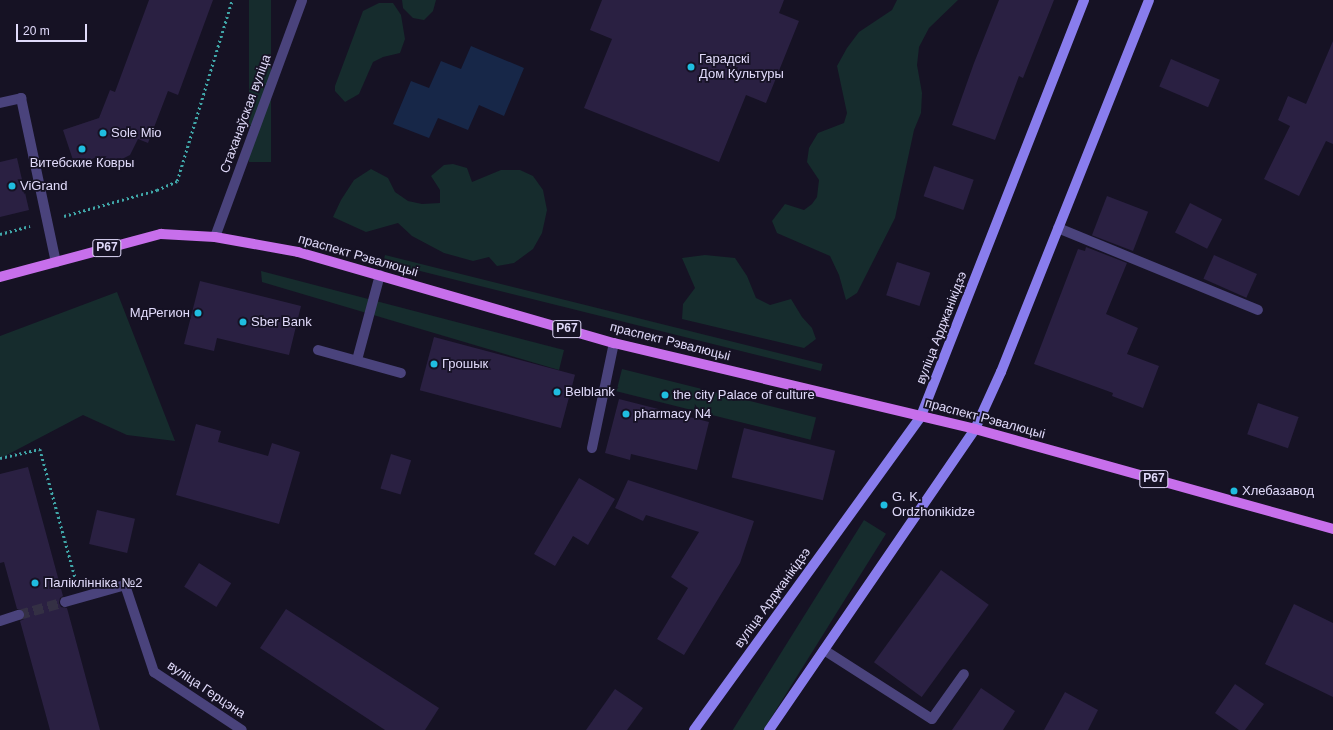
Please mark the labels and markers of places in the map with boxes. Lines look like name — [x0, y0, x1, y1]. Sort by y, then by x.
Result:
place label: Гарадскі Дом Культуры — [699, 52, 784, 83]
marker: Гарадскі Дом Культуры — [686, 62, 696, 72]
place label: Sole Mio — [111, 125, 162, 141]
marker: Sole Mio — [98, 128, 108, 138]
marker: Витебские Ковры — [77, 144, 87, 154]
place label: Витебские Ковры — [30, 155, 134, 171]
place label: ViGrand — [20, 178, 67, 194]
marker: ViGrand — [7, 181, 17, 191]
place label: МдРегион — [130, 305, 190, 321]
marker: МдРегион — [193, 308, 203, 318]
place label: Sber Bank — [251, 314, 312, 330]
marker: Sber Bank — [238, 317, 248, 327]
place label: Грошык — [442, 356, 488, 372]
marker: Грошык — [429, 359, 439, 369]
place label: Belblank — [565, 384, 615, 400]
marker: Belblank — [552, 387, 562, 397]
place label: the city Palace of culture — [673, 387, 815, 403]
marker: the city Palace of culture — [660, 390, 670, 400]
place label: pharmacy N4 — [634, 406, 711, 422]
marker: pharmacy N4 — [621, 409, 631, 419]
place label: Хлебазавод — [1242, 483, 1314, 499]
marker: Хлебазавод — [1229, 486, 1239, 496]
place label: G. K. Ordzhonikidze — [892, 490, 975, 521]
marker: G. K. Ordzhonikidze — [879, 500, 889, 510]
place label: Паліклінніка №2 — [44, 575, 143, 591]
marker: Паліклінніка №2 — [29, 577, 41, 589]

